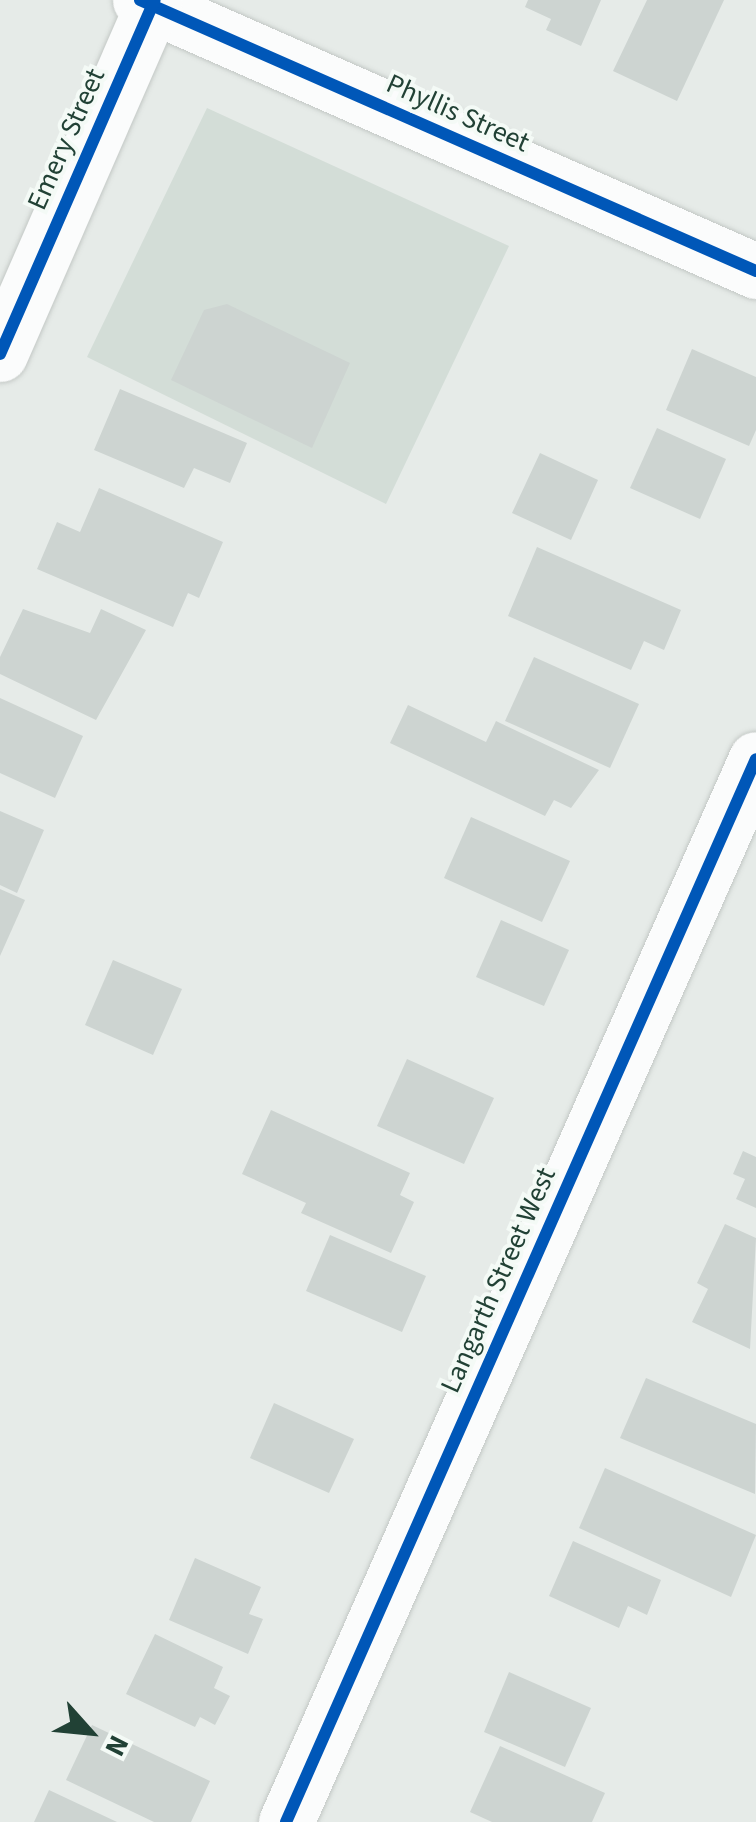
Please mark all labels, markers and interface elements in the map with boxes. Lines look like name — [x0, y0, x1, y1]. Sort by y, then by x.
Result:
street label: Emery Street — [20, 63, 112, 215]
street label: Phyllis Street — [381, 67, 535, 159]
street label: Langarth Street West — [433, 1162, 563, 1398]
north arrow — [40, 1682, 140, 1782]
text: N — [95, 1728, 139, 1763]

